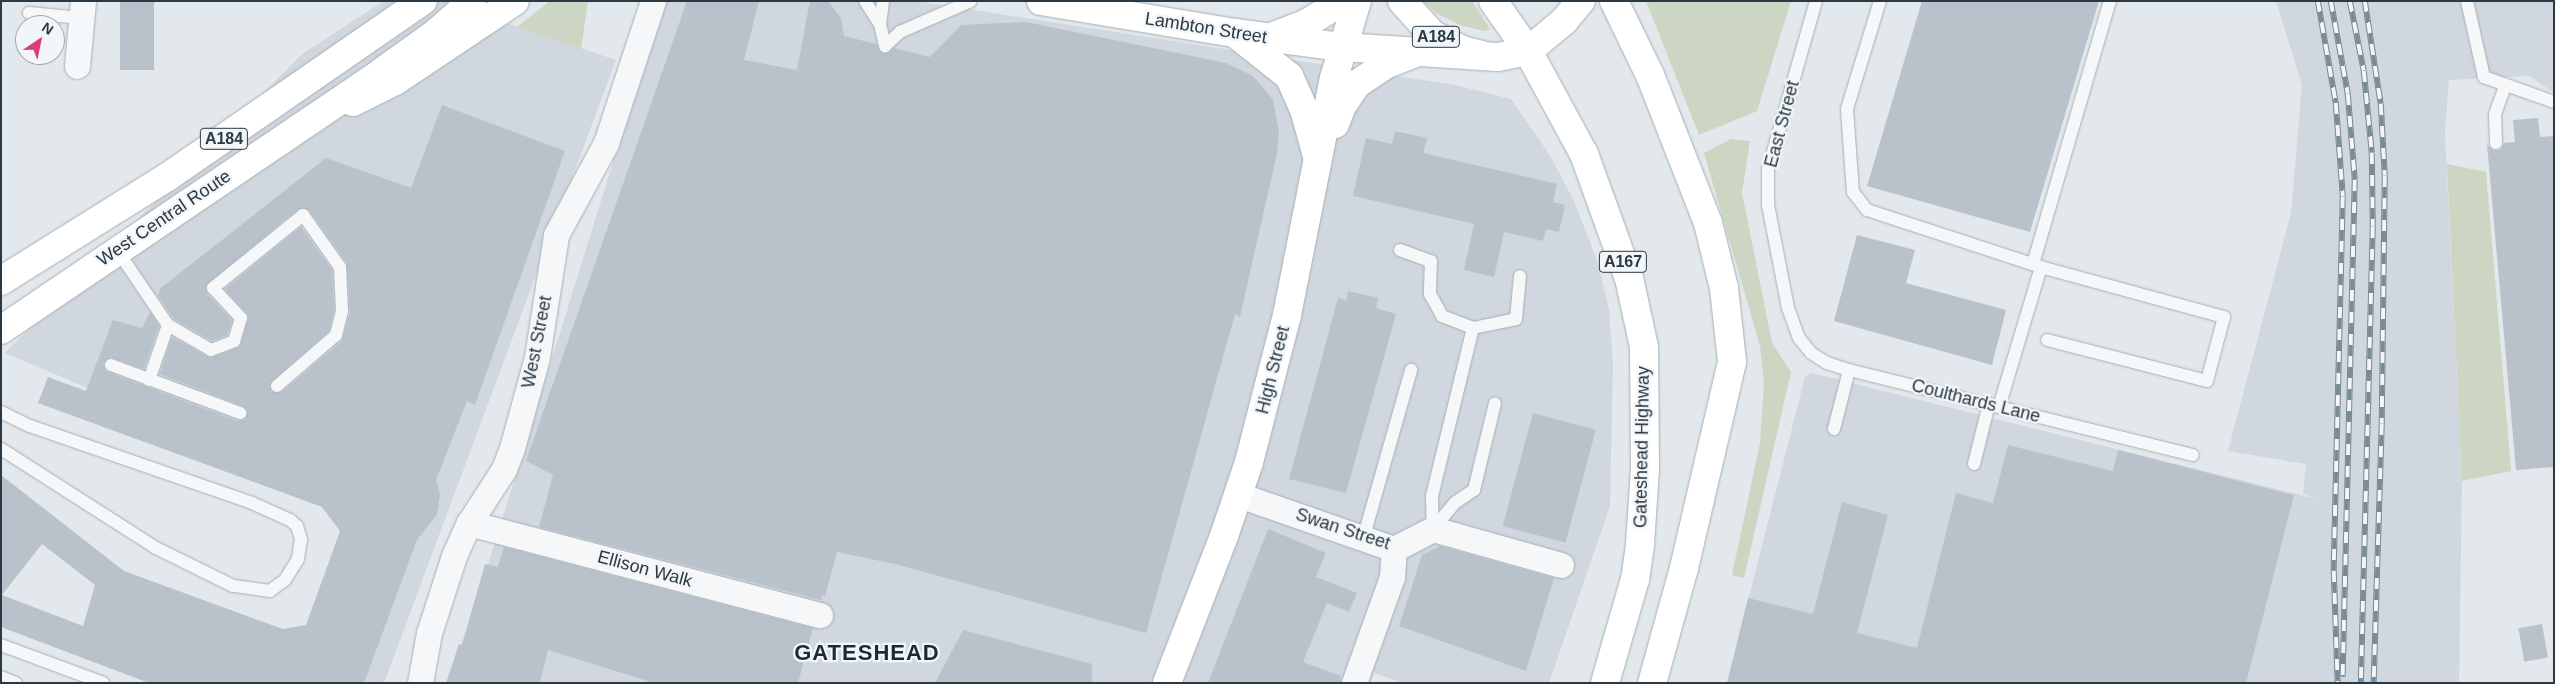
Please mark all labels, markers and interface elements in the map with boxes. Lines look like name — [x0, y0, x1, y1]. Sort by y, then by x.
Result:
street label: Lambton Street — [1144, 8, 1268, 48]
north arrow — [15, 15, 65, 65]
text: N — [39, 19, 56, 38]
road number: A184 — [1411, 24, 1461, 51]
street label: East Street — [1760, 78, 1804, 170]
road number: A184 — [199, 126, 249, 152]
street label: West Central Route — [93, 165, 235, 271]
road number: A167 — [1598, 248, 1648, 276]
street label: West Street — [517, 294, 557, 390]
street label: High Street — [1252, 324, 1294, 416]
street label: Gateshead Highway — [1630, 366, 1654, 528]
street label: Coulthards Lane — [1909, 375, 2043, 427]
street label: Swan Street — [1293, 504, 1393, 554]
street label: Ellison Walk — [595, 546, 695, 592]
district label: GATESHEAD — [793, 640, 941, 666]

